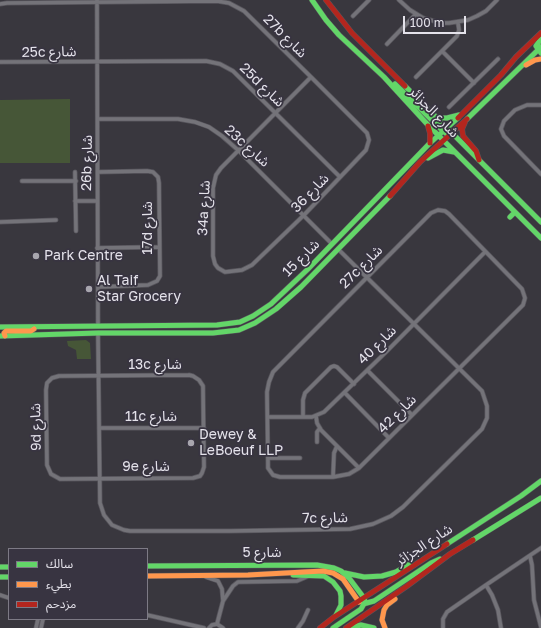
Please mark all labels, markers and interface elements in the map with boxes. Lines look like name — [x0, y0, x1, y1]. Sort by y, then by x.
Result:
scale bar — [405, 8, 468, 34]
street label: 27b شارع — [260, 11, 310, 61]
text: 100 m — [410, 15, 444, 30]
street label: 25c شارع — [22, 43, 76, 61]
street label: 25d شارع — [236, 60, 288, 110]
street label: شارع الجزائر — [406, 83, 462, 141]
street label: 23c شارع — [221, 121, 273, 171]
street label: 26b شارع — [78, 135, 96, 191]
street label: شارع 36 — [287, 170, 333, 216]
street label: 34a شارع — [194, 180, 214, 236]
street label: 17d شارع — [140, 201, 156, 255]
street label: شارع 15 — [279, 236, 323, 280]
street label: 27c شارع — [336, 242, 386, 292]
place label: Park Centre — [44, 248, 123, 264]
marker: Park Centre — [31, 251, 41, 261]
place label: Al Taif Star Grocery — [97, 273, 181, 306]
marker: Al Taif Star Grocery — [84, 284, 94, 294]
street label: شارع 40 — [354, 322, 400, 368]
street label: 13c شارع — [128, 357, 182, 373]
street label: شارع 42 — [374, 391, 420, 437]
street label: 9d شارع — [27, 403, 45, 451]
street label: 11c شارع — [125, 409, 177, 425]
place label: Dewey & LeBoeuf LLP — [199, 427, 283, 460]
marker: Dewey & LeBoeuf LLP — [186, 438, 196, 448]
street label: 9e شارع — [122, 459, 170, 475]
street label: 7c شارع — [302, 509, 348, 527]
street label: شارع الجزائر — [392, 520, 456, 570]
street label: شارع 5 — [243, 545, 281, 561]
legend — [8, 548, 148, 620]
text: سالك — [46, 556, 73, 571]
text: بطيء — [46, 576, 72, 591]
text: مزدحم — [46, 596, 76, 611]

